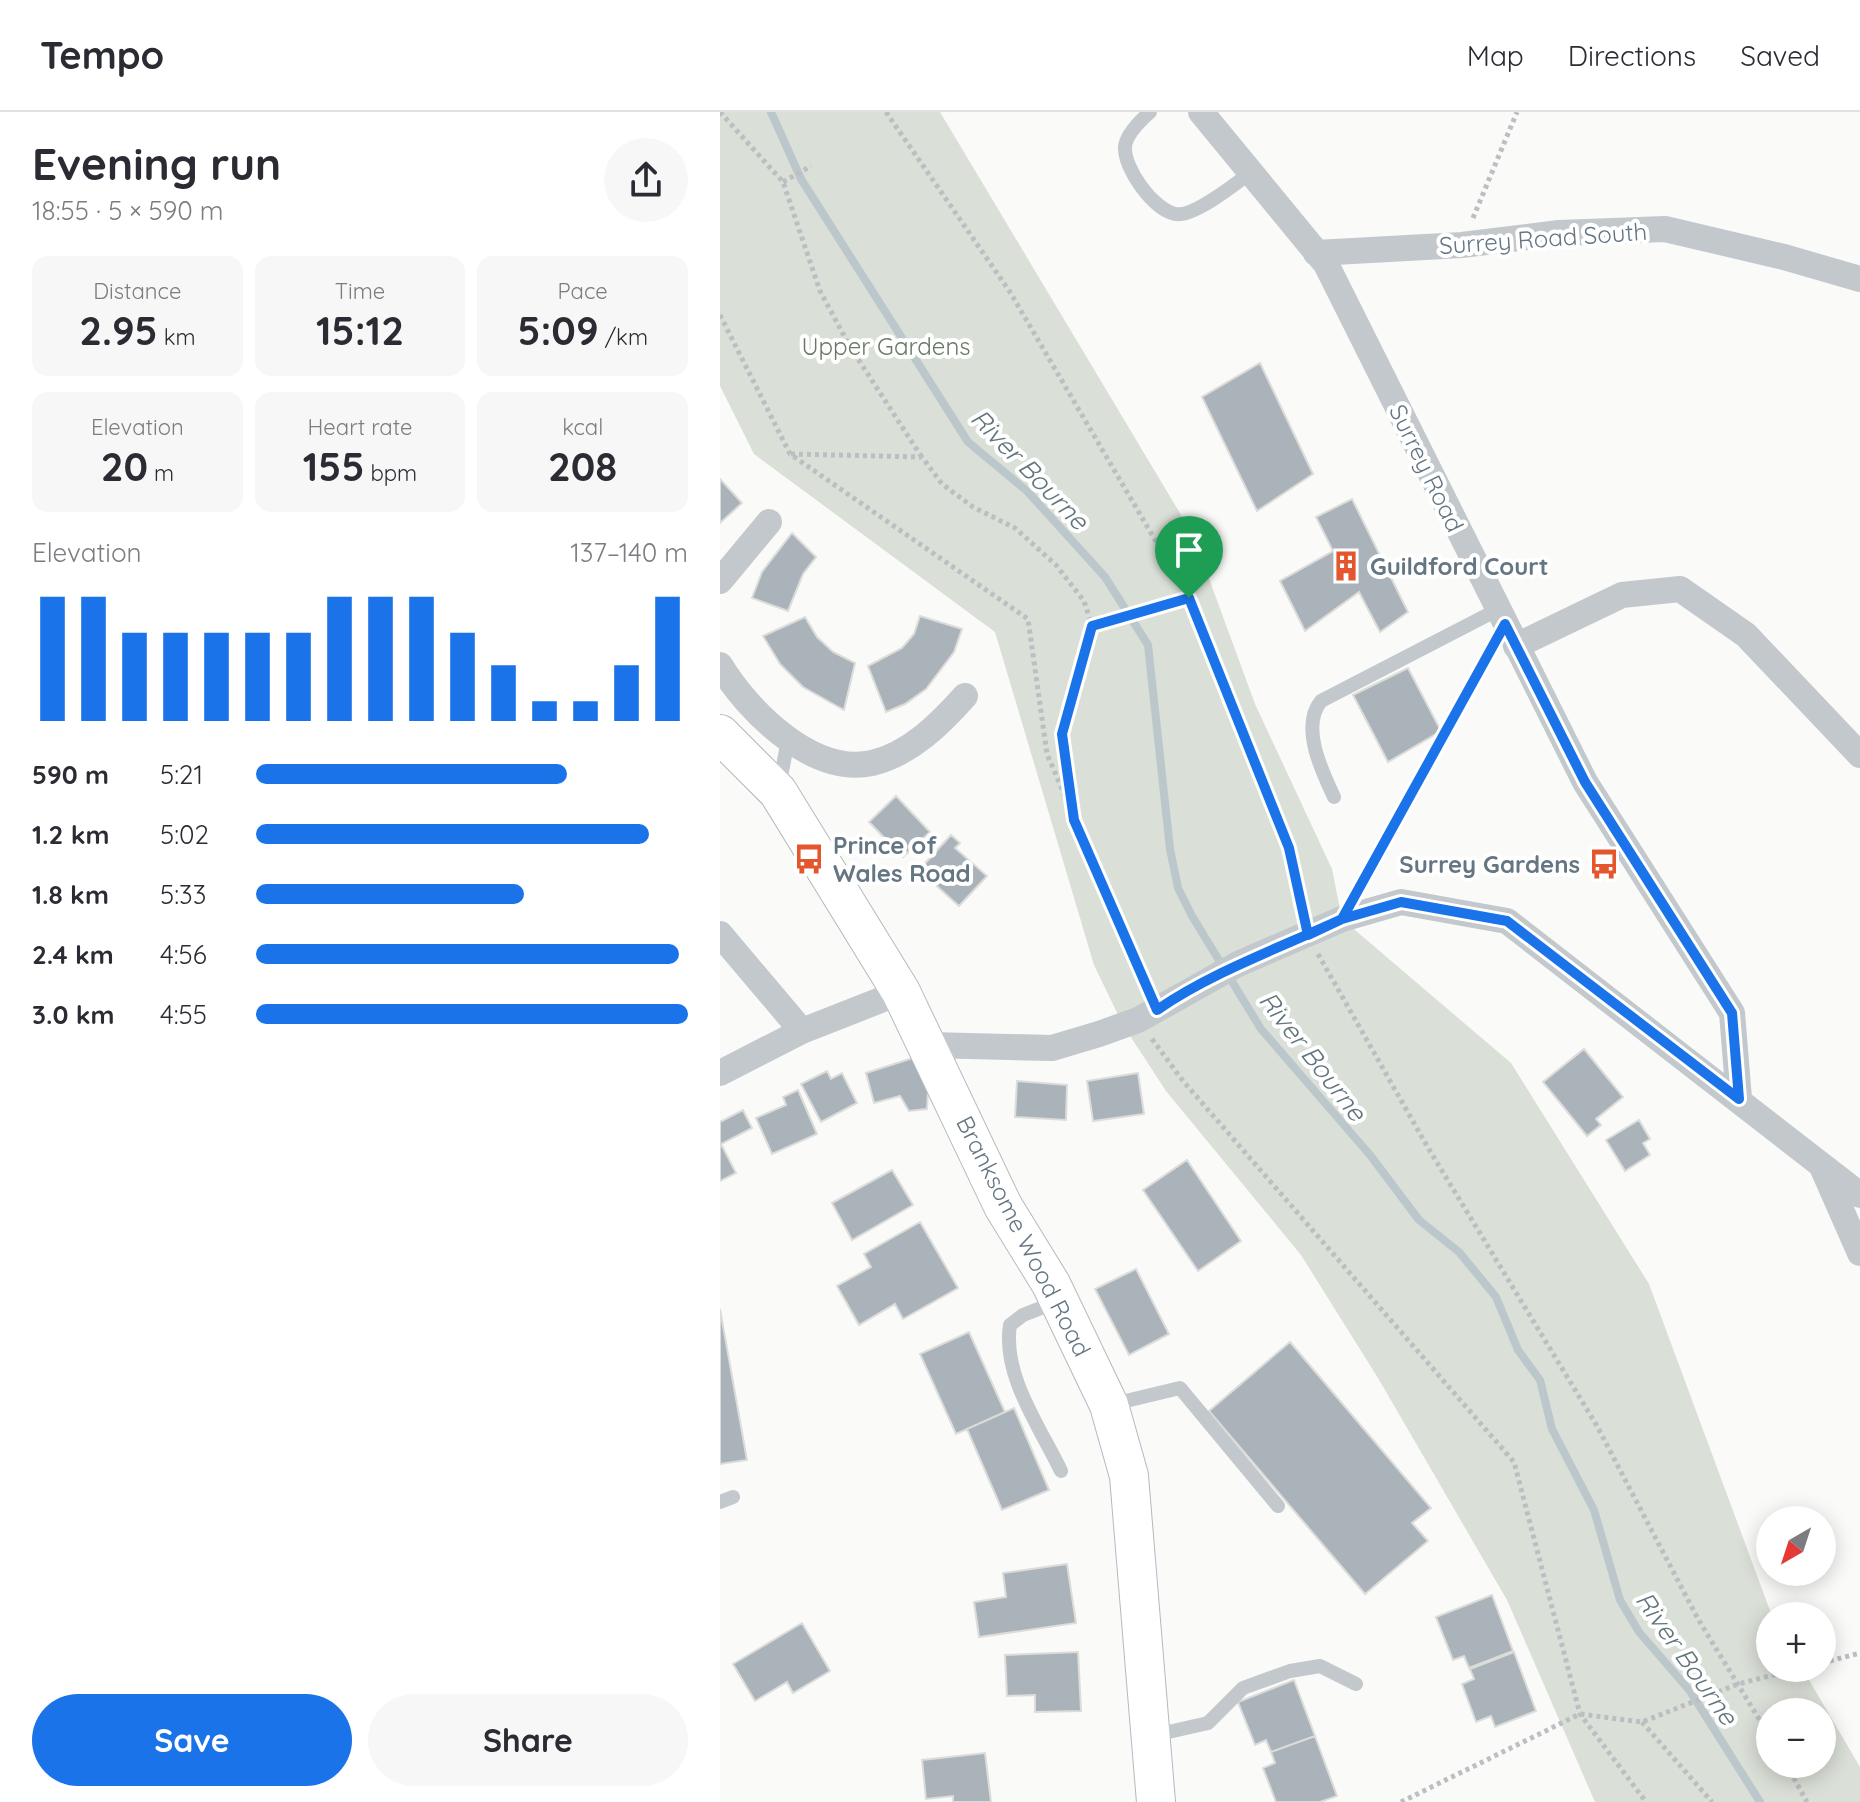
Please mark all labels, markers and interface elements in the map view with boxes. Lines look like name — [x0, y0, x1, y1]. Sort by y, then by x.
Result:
text: Tempo — [40, 31, 164, 79]
text: Map — [1467, 38, 1524, 73]
text: Directions — [1568, 38, 1696, 73]
text: Saved — [1740, 38, 1820, 73]
text: Evening run — [32, 136, 281, 191]
button: share — [604, 138, 688, 222]
text: 18:55 · 5 × 590 m — [32, 194, 224, 227]
street label: Surrey Road South — [1438, 216, 1648, 260]
text: Distance — [93, 277, 181, 305]
text: Time — [335, 277, 385, 305]
text: Pace — [558, 277, 608, 305]
text: 2.95 — [79, 305, 158, 355]
text: 15:12 — [316, 305, 404, 355]
text: 5:09 — [517, 305, 599, 355]
text: km — [158, 323, 195, 351]
text: /km — [599, 323, 648, 351]
park label: Upper Gardens — [801, 331, 971, 361]
street label: Surrey Road — [1383, 399, 1471, 537]
water label: River Bourne — [964, 402, 1097, 537]
text: Elevation — [91, 413, 184, 441]
text: Heart rate — [308, 413, 412, 441]
text: kcal — [562, 413, 603, 441]
text: 20 — [101, 441, 148, 491]
text: 155 — [303, 441, 364, 491]
text: 208 — [548, 441, 617, 491]
text: m — [148, 459, 174, 487]
text: bpm — [364, 459, 417, 487]
pin — [1155, 516, 1223, 598]
icon: arrive — [1167, 528, 1211, 572]
text: Elevation — [32, 536, 142, 569]
text: 137–140 m — [570, 536, 688, 569]
building icon: Guildford Court — [1329, 549, 1363, 583]
place label: Guildford Court — [1370, 551, 1549, 581]
text: 590 m — [32, 758, 109, 791]
text: 5:21 — [160, 758, 203, 791]
text: 1.2 km — [32, 818, 109, 851]
text: 5:02 — [160, 818, 209, 851]
place label: Prince of Wales Road — [833, 830, 971, 888]
bus stop icon: Prince of Wales Road — [792, 842, 826, 876]
bus stop icon: Surrey Gardens — [1587, 847, 1621, 881]
place label: Surrey Gardens — [1399, 849, 1580, 879]
text: 1.8 km — [32, 878, 109, 911]
text: 5:33 — [160, 878, 206, 911]
text: 2.4 km — [32, 938, 114, 971]
text: 4:56 — [160, 938, 207, 971]
water label: River Bourne — [1252, 985, 1375, 1128]
text: 3.0 km — [32, 998, 114, 1031]
text: 4:55 — [160, 998, 207, 1031]
street label: Branksome Wood Road — [950, 1111, 1098, 1361]
north arrow — [1756, 1506, 1836, 1586]
map controls — [1756, 1506, 1836, 1778]
water label: River Bourne — [1629, 1585, 1746, 1732]
button: + — [1756, 1602, 1836, 1682]
button: Save — [32, 1694, 352, 1786]
button: Share — [368, 1694, 688, 1786]
button: − — [1756, 1698, 1836, 1778]

